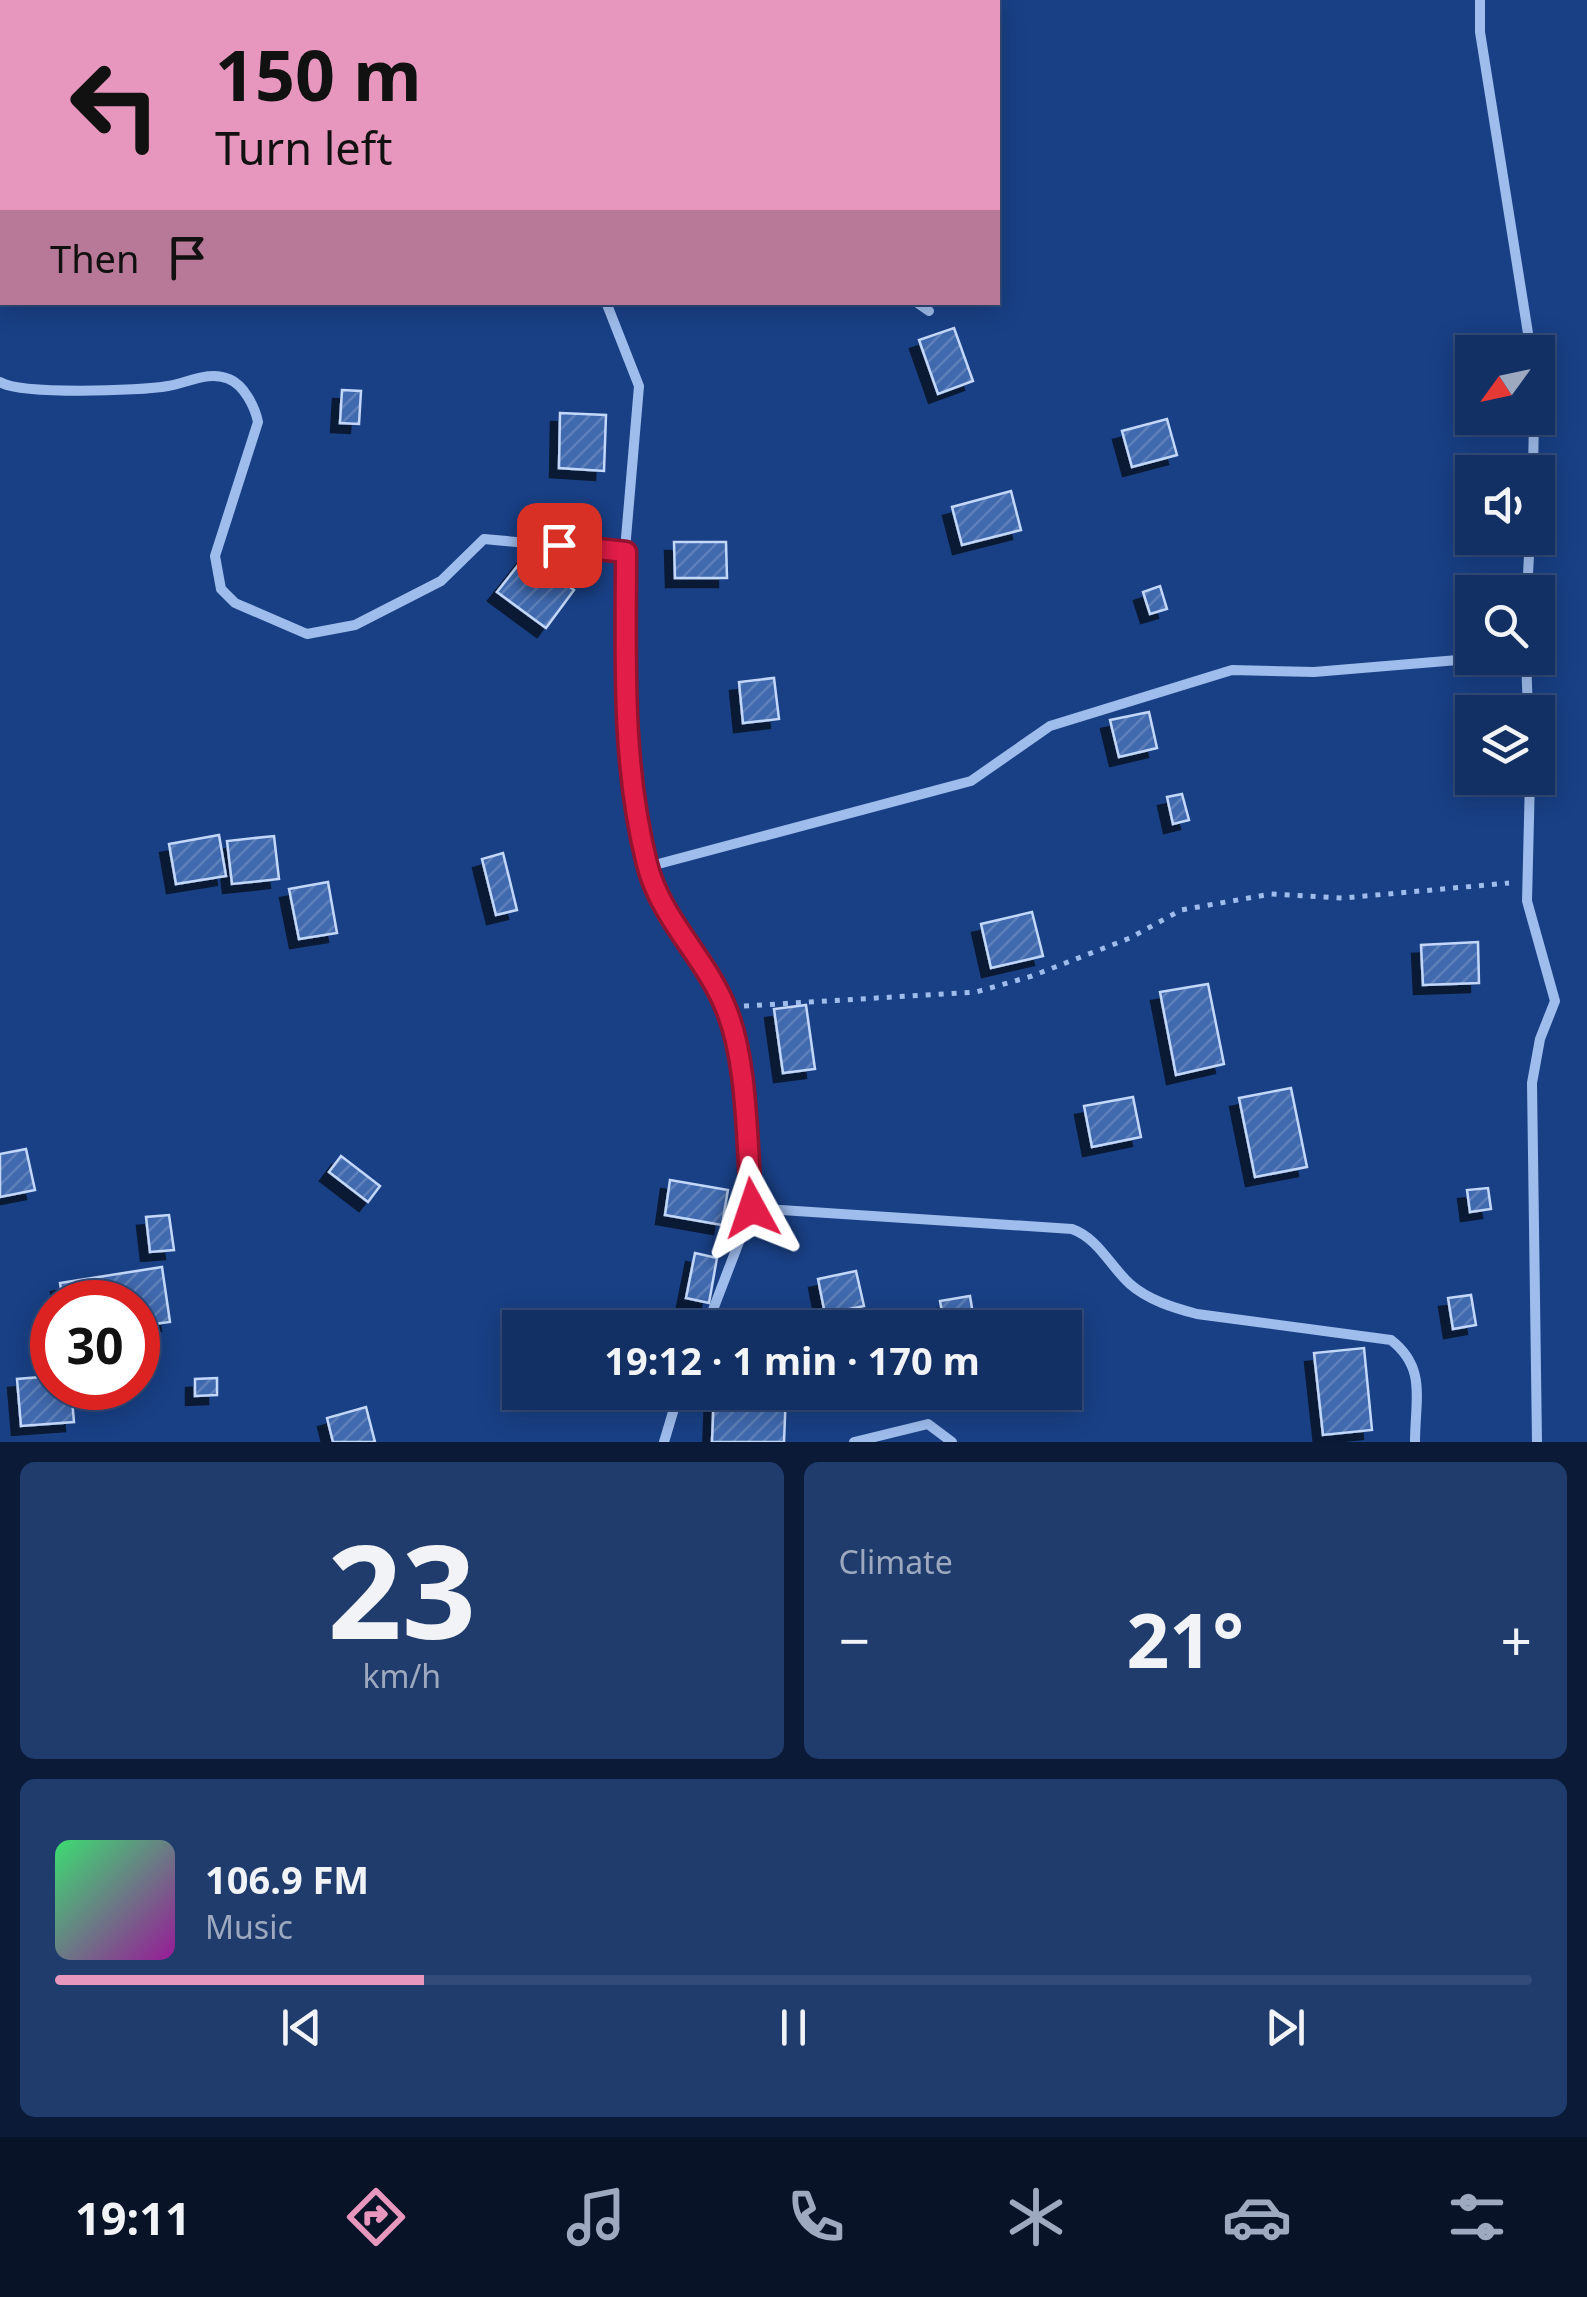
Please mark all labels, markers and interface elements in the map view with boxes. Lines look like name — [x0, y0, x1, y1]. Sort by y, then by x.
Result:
text: 150 m — [215, 26, 422, 122]
icon: left — [50, 40, 180, 170]
text: Turn left — [215, 117, 392, 178]
icon: arrive — [160, 230, 215, 285]
text: Then — [50, 232, 140, 284]
north arrow — [1455, 335, 1555, 435]
map controls — [1455, 335, 1555, 795]
button: sound — [1455, 455, 1555, 555]
pin — [517, 503, 602, 588]
icon: arrive — [532, 518, 587, 573]
button: search — [1455, 575, 1555, 675]
button: layers — [1455, 695, 1555, 795]
position arrow — [700, 1156, 804, 1260]
speed limit sign: 30 — [30, 1280, 160, 1410]
text: 19:12 · 1 min · 170 m — [604, 1334, 980, 1386]
text: 23 — [327, 1500, 476, 1677]
text: Climate — [839, 1540, 953, 1583]
text: 21° — [1126, 1588, 1244, 1690]
text: − — [839, 1602, 870, 1677]
text: + — [1501, 1602, 1532, 1677]
text: km/h — [362, 1654, 441, 1697]
text: 106.9 FM — [205, 1853, 369, 1905]
text: Music — [205, 1905, 293, 1948]
icon: previous — [274, 2000, 329, 2055]
icon: pause — [766, 2000, 821, 2055]
icon: next — [1258, 2000, 1313, 2055]
icon: directions — [341, 2182, 411, 2252]
icon: music — [561, 2182, 631, 2252]
icon: phone — [781, 2182, 851, 2252]
icon: climate — [1001, 2182, 1071, 2252]
icon: car — [1222, 2182, 1292, 2252]
icon: filters — [1442, 2182, 1512, 2252]
text: 19:11 — [75, 2187, 191, 2248]

